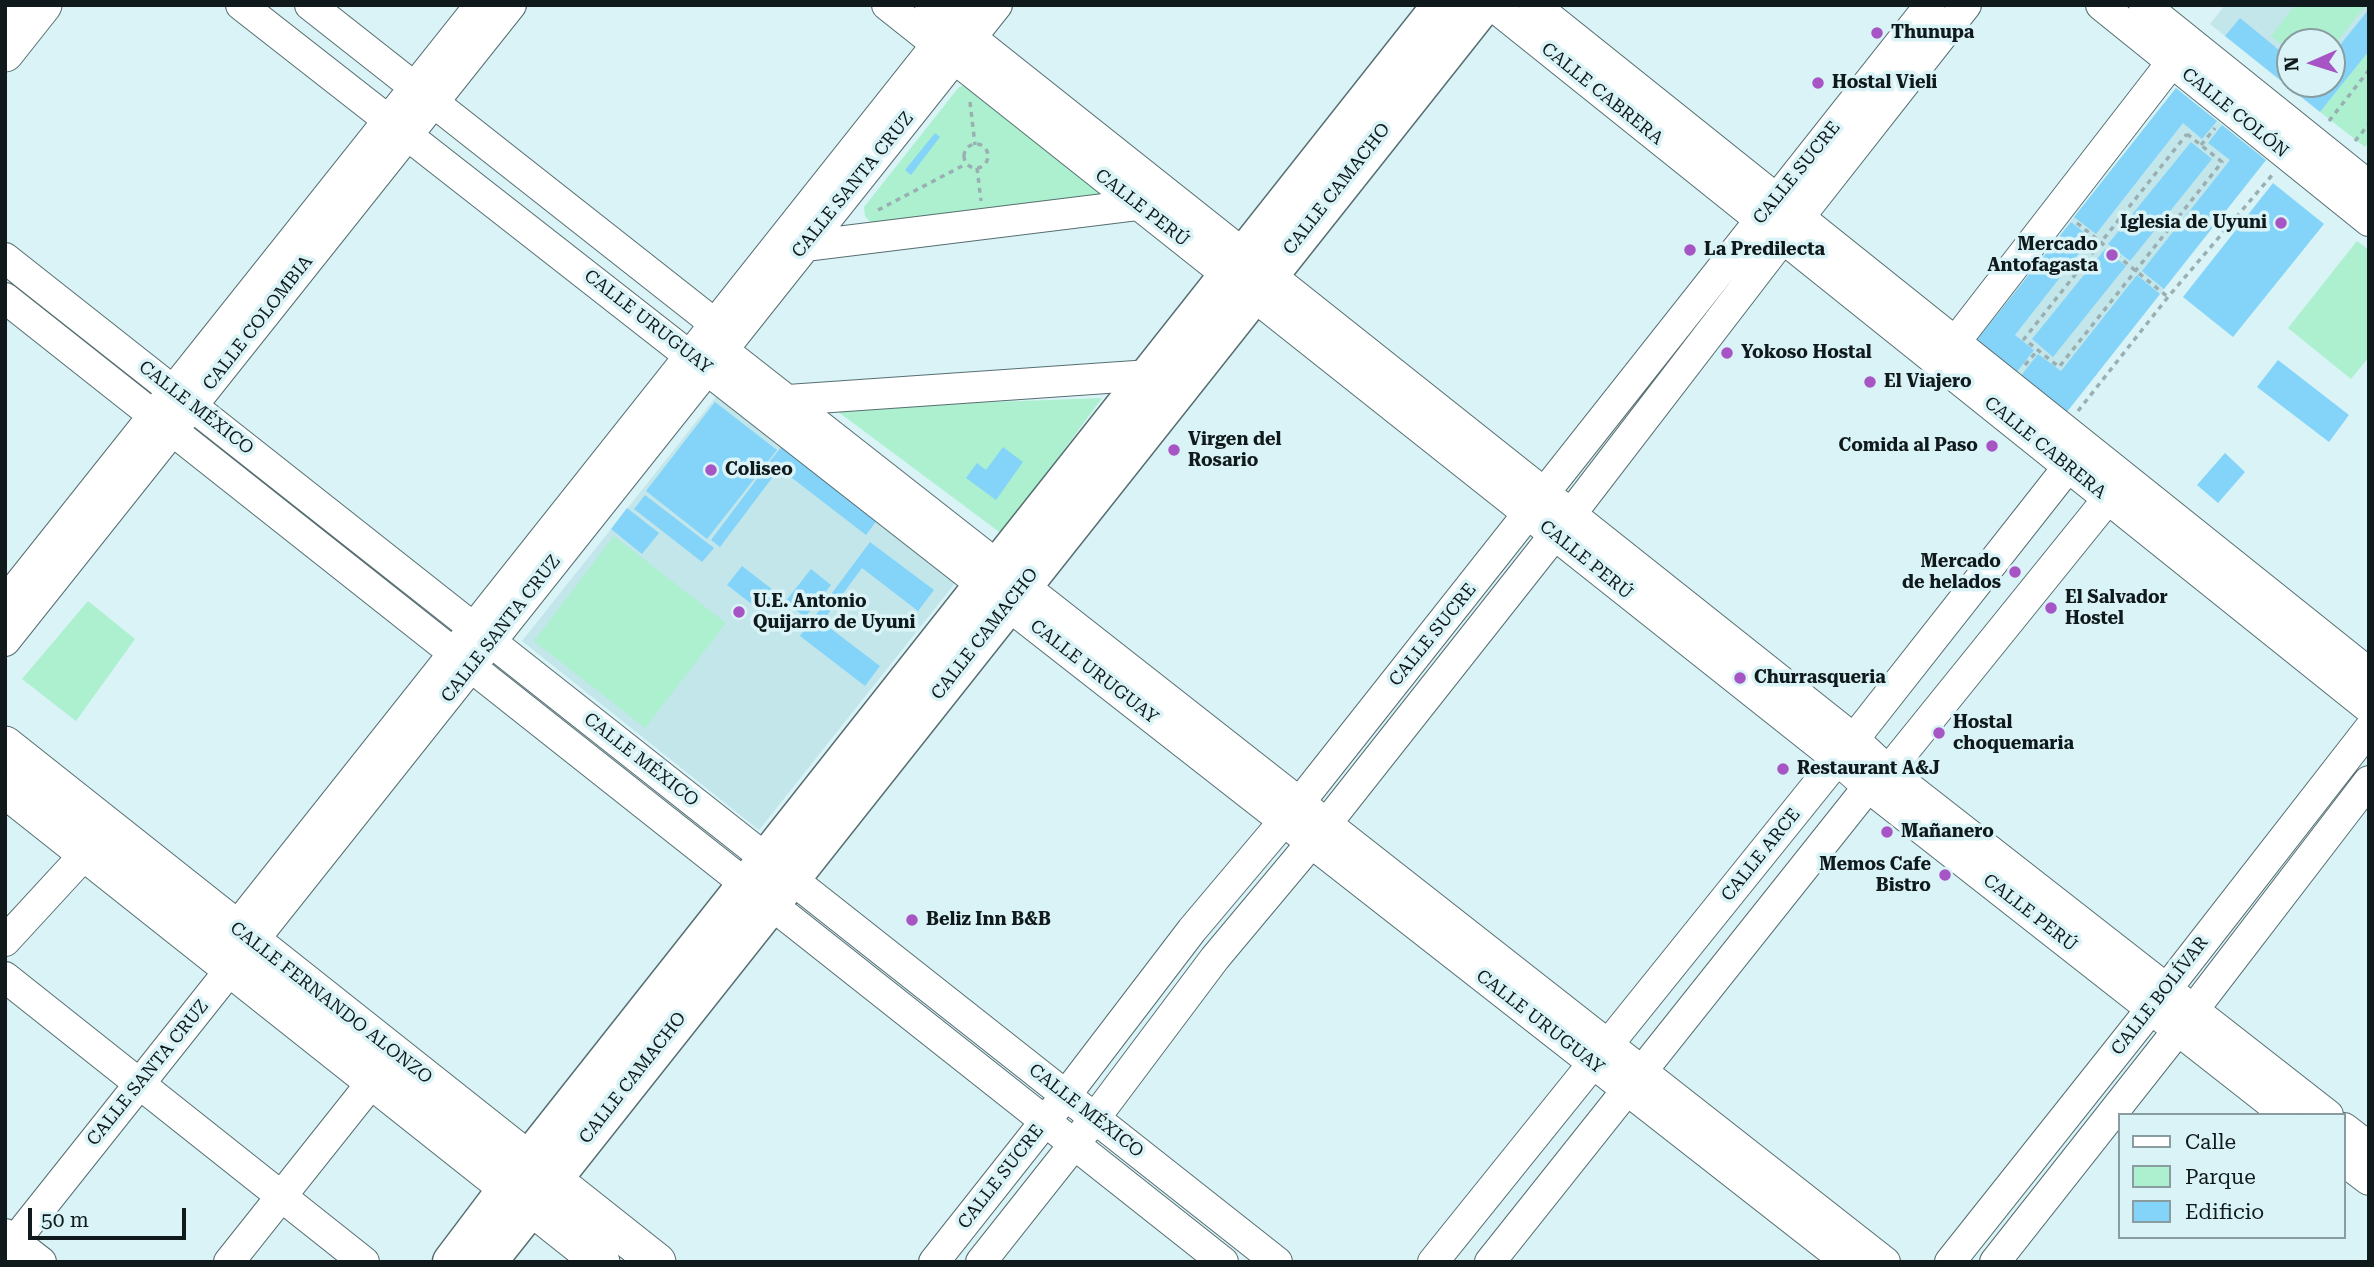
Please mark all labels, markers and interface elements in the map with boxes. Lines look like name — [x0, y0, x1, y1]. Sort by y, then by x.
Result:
place label: Thunupa — [1891, 22, 1974, 44]
marker: Thunupa — [1869, 25, 1885, 41]
north arrow — [2276, 28, 2346, 98]
street label: CALLE CABRERA — [1537, 38, 1667, 150]
street label: CALLE COLÓN — [2177, 63, 2293, 163]
place label: Hostal Vieli — [1832, 72, 1937, 94]
marker: Hostal Vieli — [1810, 75, 1826, 91]
street label: CALLE SANTA CRUZ — [788, 108, 918, 262]
street label: CALLE SUCRE — [1749, 117, 1845, 229]
street label: CALLE CAMACHO — [1279, 119, 1395, 259]
street label: CALLE PERÚ — [1091, 165, 1193, 251]
place label: Iglesia de Uyuni — [2120, 212, 2267, 234]
marker: Iglesia de Uyuni — [2273, 215, 2289, 231]
place label: Mercado Antofagasta — [1988, 234, 2098, 276]
place label: La Predilecta — [1704, 239, 1825, 261]
marker: La Predilecta — [1682, 242, 1698, 258]
marker: Mercado Antofagasta — [2104, 247, 2120, 263]
street label: CALLE COLOMBIA — [199, 251, 317, 395]
street label: CALLE URUGUAY — [580, 265, 716, 379]
place label: Yokoso Hostal — [1741, 342, 1872, 364]
marker: Yokoso Hostal — [1719, 345, 1735, 361]
street label: CALLE MÉXICO — [134, 356, 258, 460]
place label: El Viajero — [1884, 371, 1972, 393]
marker: El Viajero — [1862, 374, 1878, 390]
street label: CALLE CABRERA — [1980, 392, 2110, 504]
place label: Virgen del Rosario — [1188, 429, 1281, 472]
place label: Comida al Paso — [1838, 435, 1978, 457]
marker: Comida al Paso — [1984, 438, 2000, 454]
marker: Virgen del Rosario — [1166, 442, 1182, 458]
place label: Coliseo — [725, 459, 793, 481]
marker: Coliseo — [703, 462, 719, 478]
street label: CALLE PERÚ — [1535, 516, 1637, 604]
street label: CALLE SANTA CRUZ — [437, 551, 565, 707]
place label: Mercado de helados — [1902, 551, 2001, 594]
street label: CALLE CAMACHO — [927, 564, 1043, 704]
marker: Mercado de helados — [2007, 564, 2023, 580]
street label: CALLE SUCRE — [1385, 579, 1481, 691]
place label: El Salvador Hostel — [2065, 587, 2168, 630]
place label: U.E. Antonio Quijarro de Uyuni — [753, 591, 916, 634]
marker: El Salvador Hostel — [2043, 600, 2059, 616]
marker: U.E. Antonio Quijarro de Uyuni — [731, 604, 747, 620]
street label: CALLE URUGUAY — [1026, 615, 1162, 729]
place label: Churrasqueria — [1754, 667, 1886, 689]
marker: Churrasqueria — [1732, 670, 1748, 686]
street label: CALLE MÉXICO — [579, 708, 703, 812]
place label: Hostal choquemaria — [1953, 712, 2074, 754]
marker: Hostal choquemaria — [1931, 725, 1947, 741]
place label: Restaurant A&J — [1797, 758, 1940, 780]
marker: Restaurant A&J — [1775, 761, 1791, 777]
street label: CALLE ARCE — [1717, 804, 1805, 906]
place label: Mañanero — [1901, 821, 1994, 843]
marker: Mañanero — [1879, 824, 1895, 840]
place label: Memos Cafe Bistro — [1819, 854, 1931, 896]
marker: Memos Cafe Bistro — [1937, 867, 1953, 883]
street label: CALLE PERÚ — [1979, 870, 2081, 956]
place label: Beliz Inn B&B — [926, 909, 1051, 931]
marker: Beliz Inn B&B — [904, 912, 920, 928]
street label: CALLE FERNANDO ALONZO — [226, 917, 436, 1089]
street label: CALLE BOLÍVAR — [2107, 932, 2213, 1060]
street label: CALLE URUGUAY — [1472, 965, 1608, 1079]
street label: CALLE SANTA CRUZ — [83, 996, 213, 1150]
street label: CALLE CAMACHO — [575, 1008, 691, 1148]
street label: CALLE MÉXICO — [1024, 1059, 1148, 1163]
legend — [2118, 1113, 2346, 1239]
street label: CALLE SUCRE — [954, 1121, 1048, 1233]
text: Calle — [2185, 1130, 2236, 1154]
text: Parque — [2185, 1165, 2256, 1189]
scale bar — [32, 1194, 189, 1238]
text: Edificio — [2185, 1200, 2264, 1224]
text: 50 m — [41, 1208, 89, 1232]

